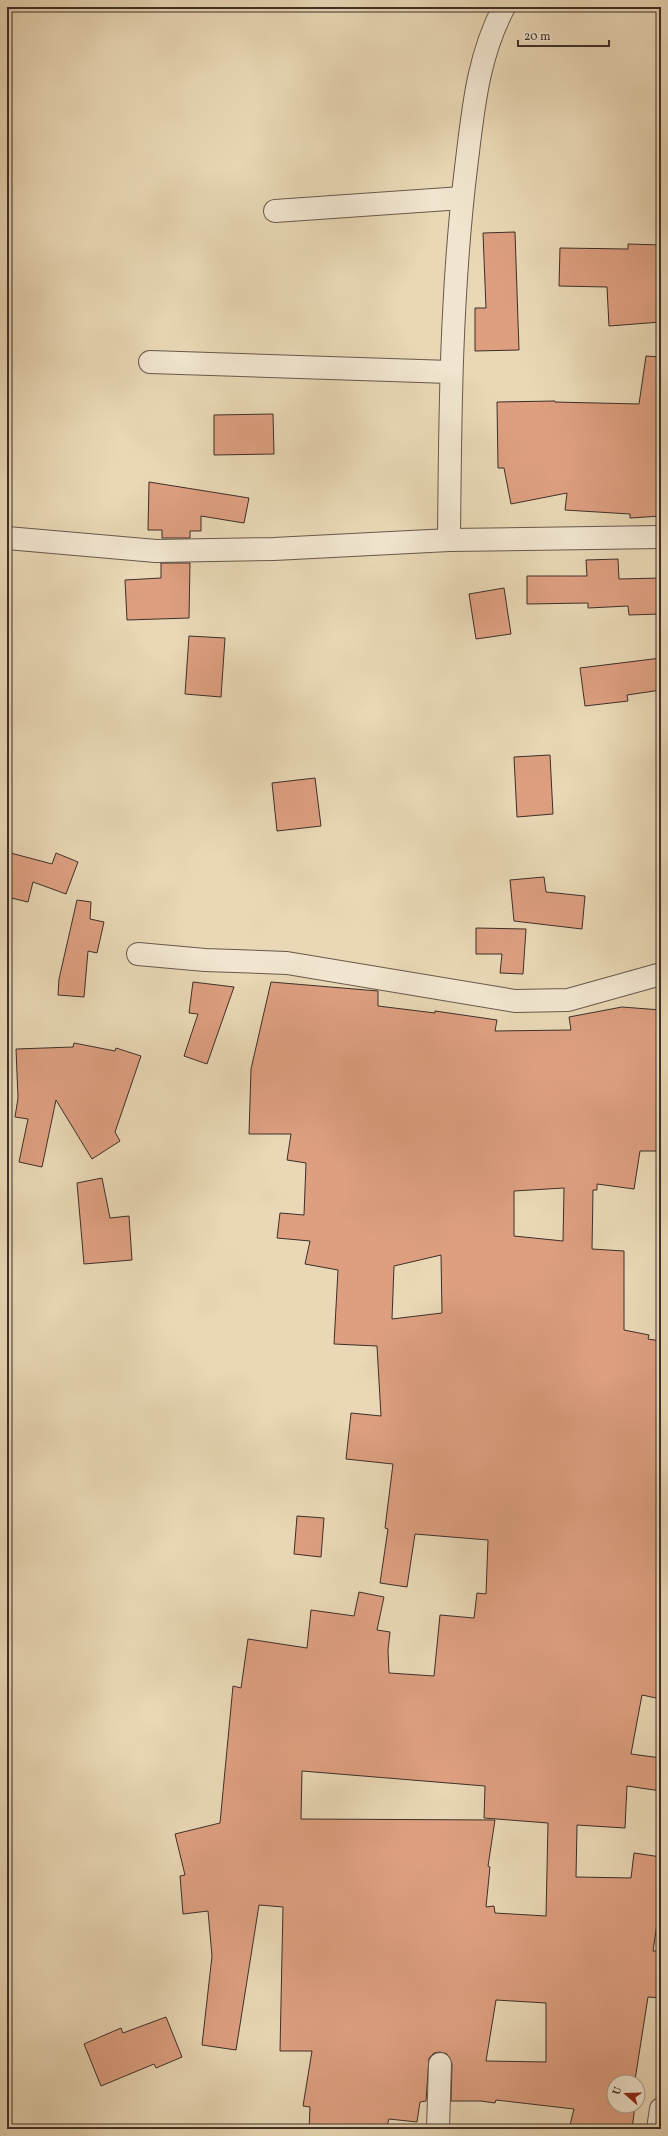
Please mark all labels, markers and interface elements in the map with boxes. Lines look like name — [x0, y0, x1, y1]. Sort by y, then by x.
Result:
scale bar — [518, 22, 609, 48]
text: 20 m — [524, 29, 551, 45]
north arrow — [606, 2074, 646, 2114]
text: U — [610, 2085, 627, 2097]

